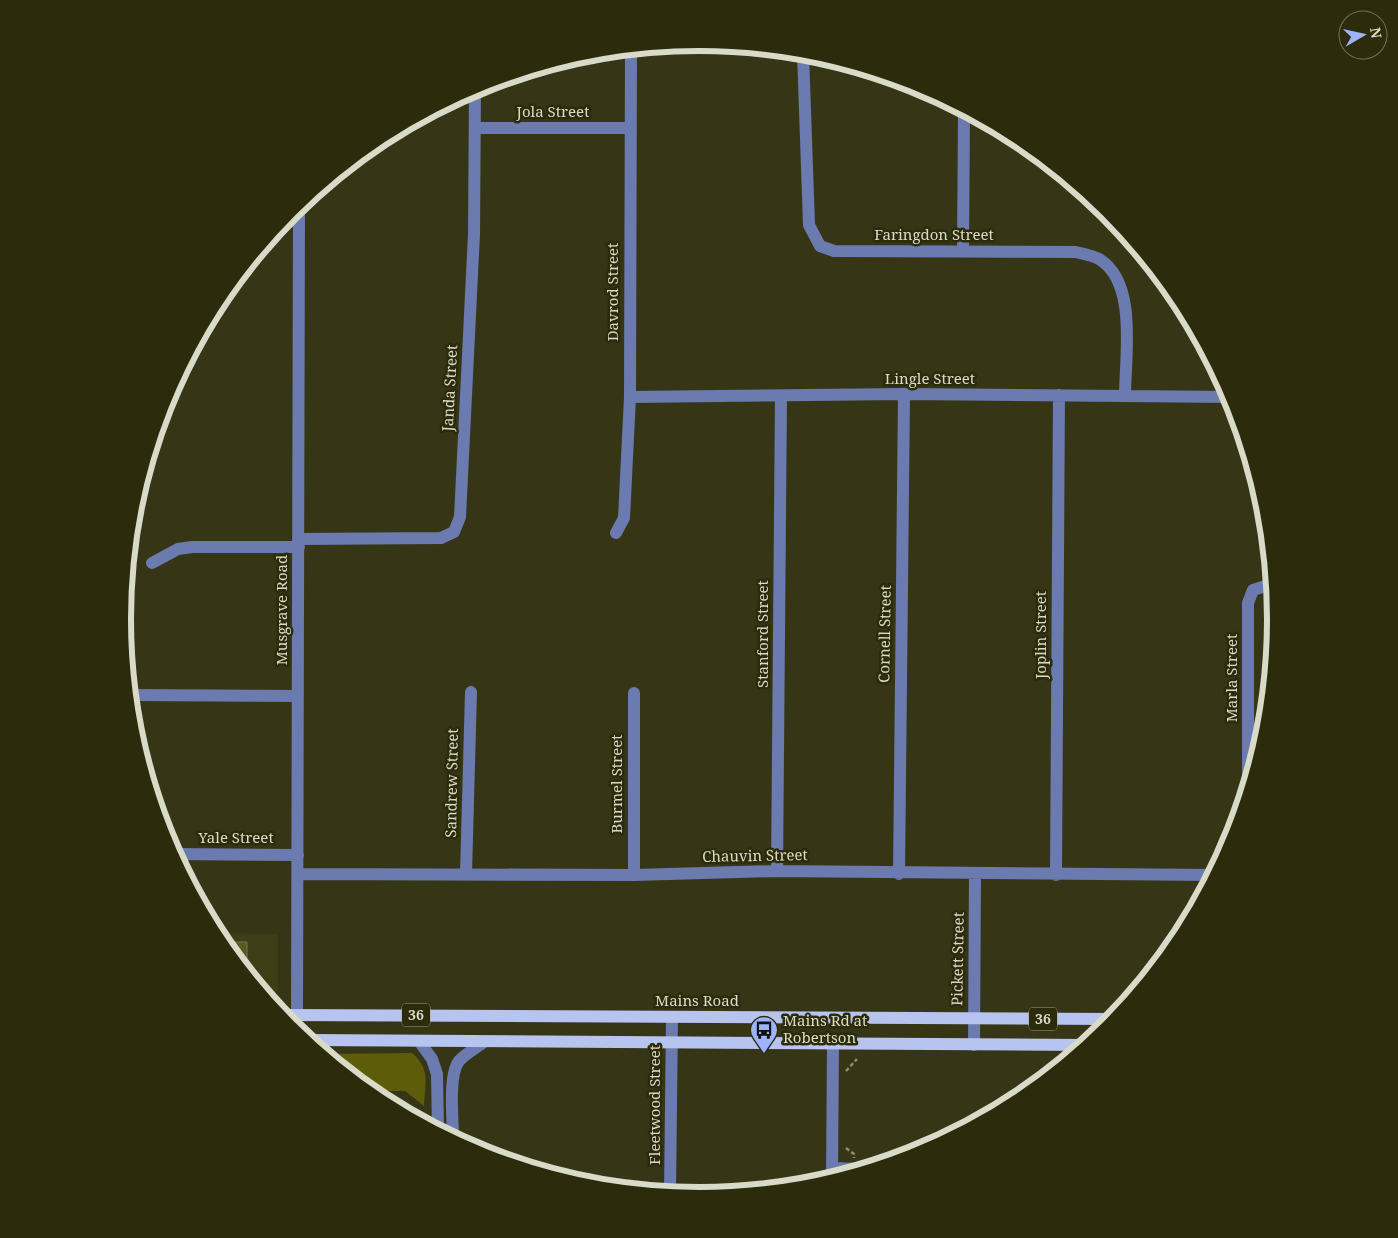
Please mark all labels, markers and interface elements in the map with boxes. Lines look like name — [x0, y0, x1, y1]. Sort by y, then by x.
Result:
north arrow — [1338, 10, 1388, 60]
text: N — [1366, 26, 1387, 40]
street label: Jola Street — [516, 101, 589, 121]
street label: Faringdon Street — [874, 224, 994, 244]
street label: Davrod Street — [602, 243, 622, 341]
street label: Janda Street — [437, 344, 461, 433]
street label: Lingle Street — [885, 368, 975, 388]
street label: Musgrave Road — [271, 555, 291, 665]
street label: Stanford Street — [752, 580, 772, 688]
street label: Cornell Street — [873, 585, 895, 683]
street label: Joplin Street — [1030, 591, 1050, 680]
street label: Marla Street — [1221, 634, 1241, 722]
street label: Sandrew Street — [440, 728, 462, 838]
street label: Burmel Street — [606, 735, 626, 834]
street label: Yale Street — [197, 827, 274, 847]
street label: Chauvin Street — [702, 844, 808, 866]
street label: Pickett Street — [946, 912, 968, 1006]
street label: Mains Road — [655, 990, 739, 1010]
road number: 36 — [402, 1004, 430, 1026]
road number: 36 — [1029, 1008, 1057, 1030]
place label: Mains Rd at Robertson — [783, 1010, 867, 1047]
bus stop icon: Mains Rd at Robertson — [749, 1015, 779, 1054]
street label: Fleetwood Street — [644, 1045, 664, 1165]

